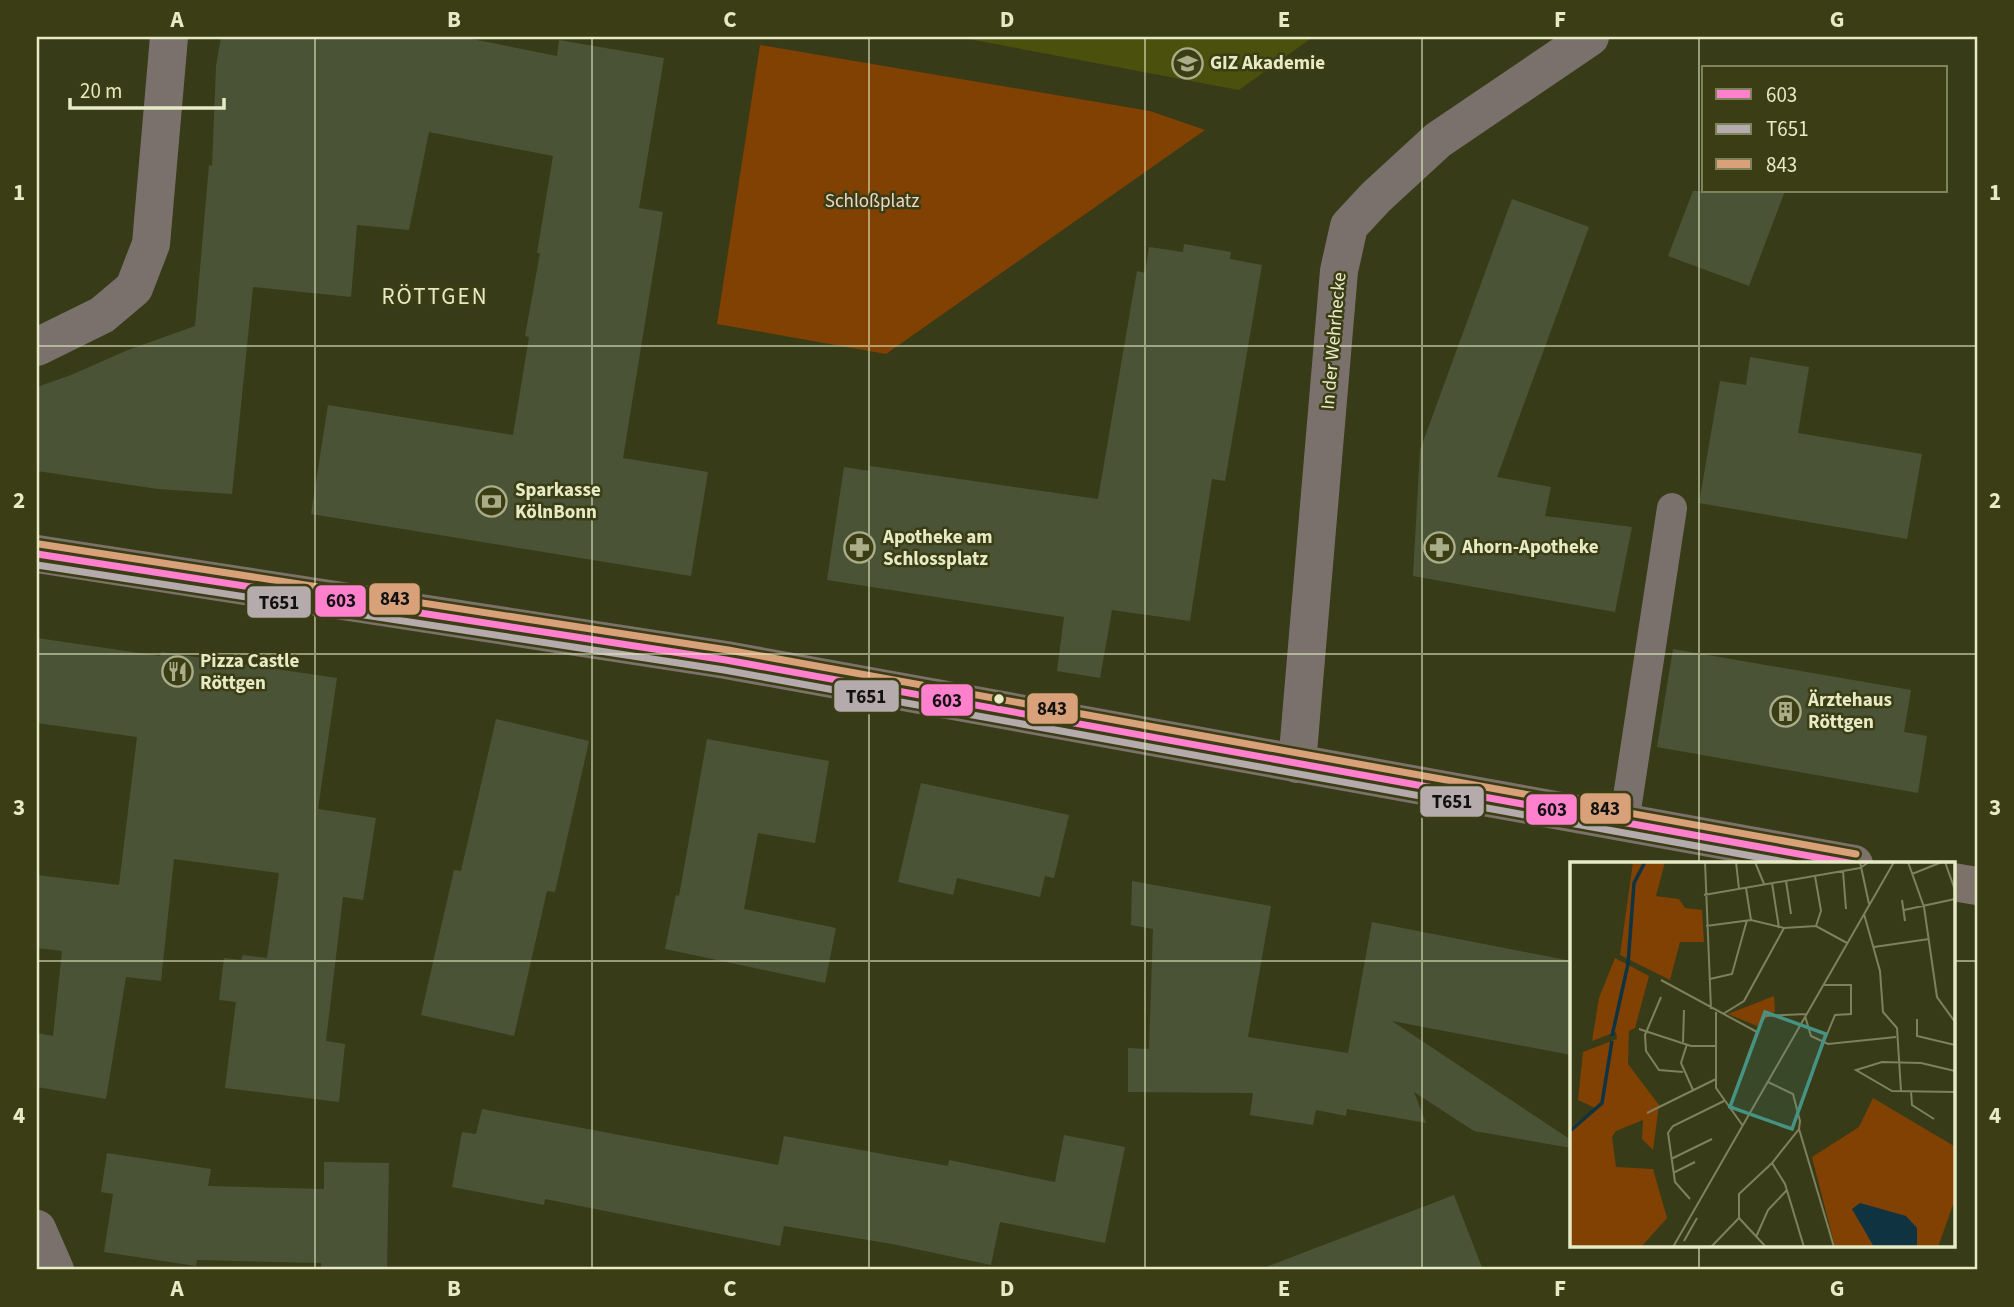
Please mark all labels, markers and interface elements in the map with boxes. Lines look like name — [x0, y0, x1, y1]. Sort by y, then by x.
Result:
text: A — [169, 3, 184, 36]
text: B — [447, 3, 461, 36]
text: C — [723, 3, 737, 36]
text: D — [1000, 3, 1014, 36]
text: E — [1278, 3, 1290, 36]
text: F — [1554, 3, 1566, 36]
text: G — [1830, 3, 1844, 36]
school or university icon: GIZ Akademie — [1170, 46, 1204, 80]
place label: GIZ Akademie — [1210, 50, 1325, 77]
scale bar — [70, 66, 224, 110]
legend — [1702, 66, 1948, 192]
text: 20 m — [80, 76, 122, 106]
text: 603 — [1766, 80, 1797, 110]
text: T651 — [1766, 114, 1809, 144]
text: 843 — [1766, 150, 1797, 180]
text: 1 — [13, 176, 25, 209]
text: 1 — [1989, 176, 2001, 209]
park label: Schloßplatz — [825, 188, 919, 215]
street label: In der Wehrhecke — [1315, 271, 1353, 411]
district label: RÖTTGEN — [381, 280, 489, 313]
place label: Sparkasse KölnBonn — [515, 477, 601, 526]
text: 2 — [13, 484, 25, 517]
bank icon: Sparkasse KölnBonn — [475, 484, 509, 518]
text: 2 — [1989, 484, 2001, 517]
place label: Apotheke am Schlossplatz — [882, 524, 993, 573]
pharmacy icon: Ahorn-Apotheke — [1422, 530, 1456, 564]
pharmacy icon: Apotheke am Schlossplatz — [843, 531, 877, 565]
place label: Ahorn-Apotheke — [1461, 534, 1599, 561]
line badge: 843 — [368, 582, 421, 616]
line badge: 603 — [314, 584, 367, 618]
line badge: T651 — [246, 585, 312, 619]
text: 843 — [380, 586, 410, 613]
text: 603 — [326, 588, 356, 615]
text: T651 — [259, 590, 299, 617]
place label: Pizza Castle Röttgen — [200, 648, 299, 697]
restaurant icon: Pizza Castle Röttgen — [160, 655, 194, 689]
line badge: T651 — [833, 679, 900, 713]
line badge: 603 — [920, 683, 974, 717]
text: T651 — [846, 684, 886, 711]
place label: Ärztehaus Röttgen — [1807, 687, 1892, 736]
text: 603 — [932, 688, 962, 715]
unlabelled marker — [992, 692, 1006, 706]
line badge: 843 — [1026, 692, 1079, 725]
building icon: Ärztehaus Röttgen — [1768, 694, 1802, 728]
text: 843 — [1037, 696, 1067, 723]
line badge: T651 — [1419, 785, 1485, 818]
text: T651 — [1432, 789, 1472, 816]
text: 3 — [13, 791, 25, 824]
text: 3 — [1989, 791, 2001, 824]
line badge: 843 — [1579, 792, 1632, 825]
line badge: 603 — [1525, 793, 1578, 826]
text: 843 — [1590, 796, 1620, 823]
text: 603 — [1537, 797, 1567, 824]
inset map — [1570, 862, 1954, 1248]
text: 4 — [13, 1099, 25, 1132]
text: 4 — [1989, 1099, 2001, 1132]
text: A — [169, 1272, 184, 1305]
text: B — [447, 1272, 461, 1305]
text: C — [723, 1272, 737, 1305]
text: D — [1000, 1272, 1014, 1305]
text: E — [1278, 1272, 1290, 1305]
text: F — [1554, 1272, 1566, 1305]
text: G — [1830, 1272, 1844, 1305]

